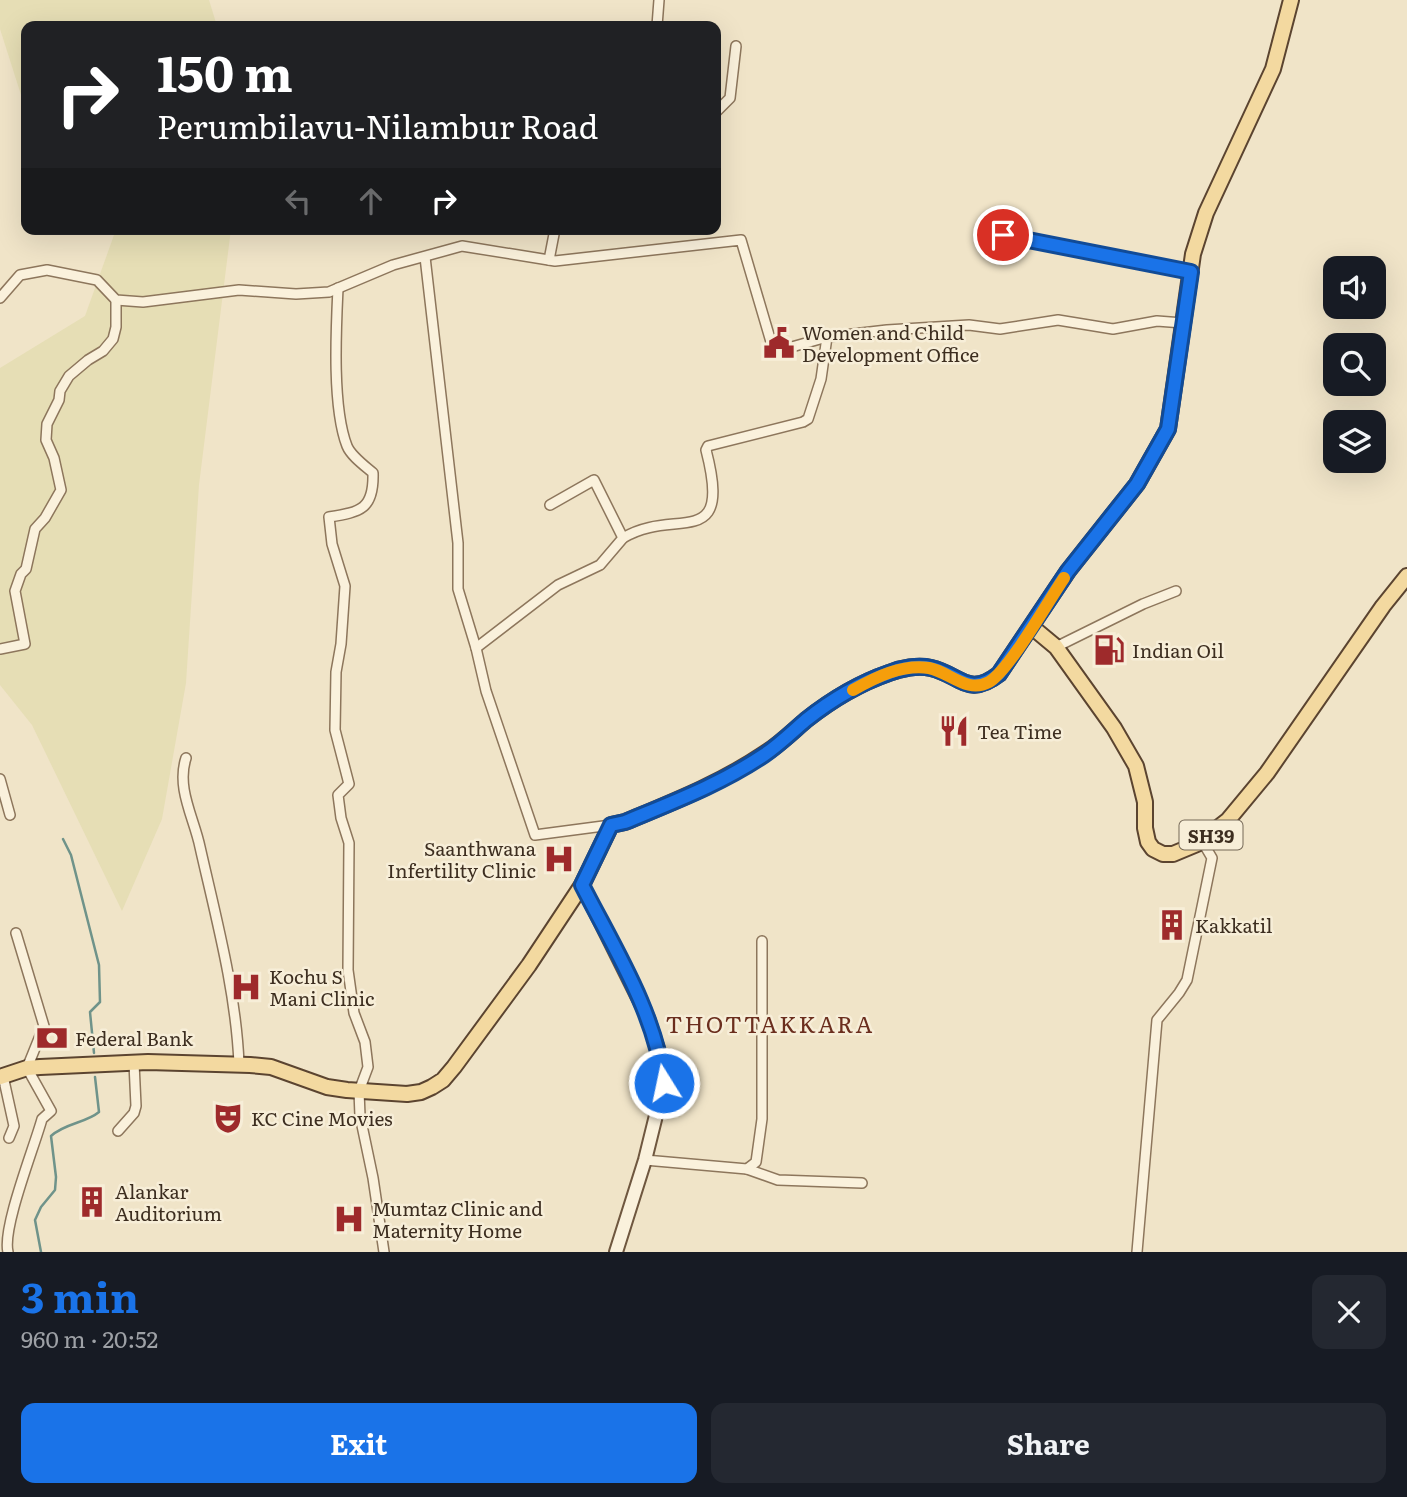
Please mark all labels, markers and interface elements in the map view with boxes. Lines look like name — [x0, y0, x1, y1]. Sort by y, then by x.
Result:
text: 150 m — [157, 34, 293, 107]
icon: right — [42, 49, 133, 140]
text: Perumbilavu-Nilambur Road — [157, 101, 598, 149]
icon: left — [279, 182, 317, 220]
icon: ahead — [352, 182, 390, 220]
icon: right — [425, 182, 463, 220]
pin — [973, 205, 1033, 265]
icon: arrive — [984, 216, 1022, 254]
map controls — [1323, 256, 1386, 473]
button: sound — [1323, 256, 1386, 319]
place label: Women and Child Development Office — [802, 318, 979, 368]
public building icon: Women and Child Development Office — [762, 326, 796, 360]
button: search — [1323, 333, 1386, 396]
button: layers — [1323, 410, 1386, 473]
fuel station icon: Indian Oil — [1092, 633, 1126, 667]
place label: Indian Oil — [1132, 636, 1224, 664]
restaurant icon: Tea Time — [937, 714, 971, 748]
place label: Tea Time — [977, 717, 1062, 745]
road number: SH39 — [1180, 820, 1242, 850]
place label: Saanthwana Infertility Clinic — [387, 834, 537, 884]
hospital icon: Saanthwana Infertility Clinic — [542, 842, 576, 876]
building icon: Kakkatil — [1155, 908, 1189, 942]
place label: Kakkatil — [1195, 911, 1272, 939]
place label: Kochu S Mani Clinic — [269, 962, 375, 1012]
hospital icon: Kochu S Mani Clinic — [229, 970, 263, 1004]
district label: THOTTAKKARA — [666, 1006, 874, 1040]
bank icon: Federal Bank — [35, 1021, 69, 1055]
place label: Federal Bank — [75, 1024, 193, 1052]
position arrow — [627, 1046, 701, 1120]
theatre icon: KC Cine Movies — [211, 1101, 245, 1135]
place label: KC Cine Movies — [251, 1104, 393, 1132]
place label: Alankar Auditorium — [115, 1177, 222, 1227]
building icon: Alankar Auditorium — [75, 1185, 109, 1219]
place label: Mumtaz Clinic and Maternity Home — [372, 1194, 543, 1244]
hospital icon: Mumtaz Clinic and Maternity Home — [332, 1202, 366, 1236]
text: 3 min — [21, 1264, 139, 1326]
button: close — [1312, 1275, 1386, 1349]
text: 960 m · 20:52 — [21, 1321, 158, 1355]
button: Exit — [21, 1403, 697, 1483]
button: Share — [711, 1403, 1386, 1483]

